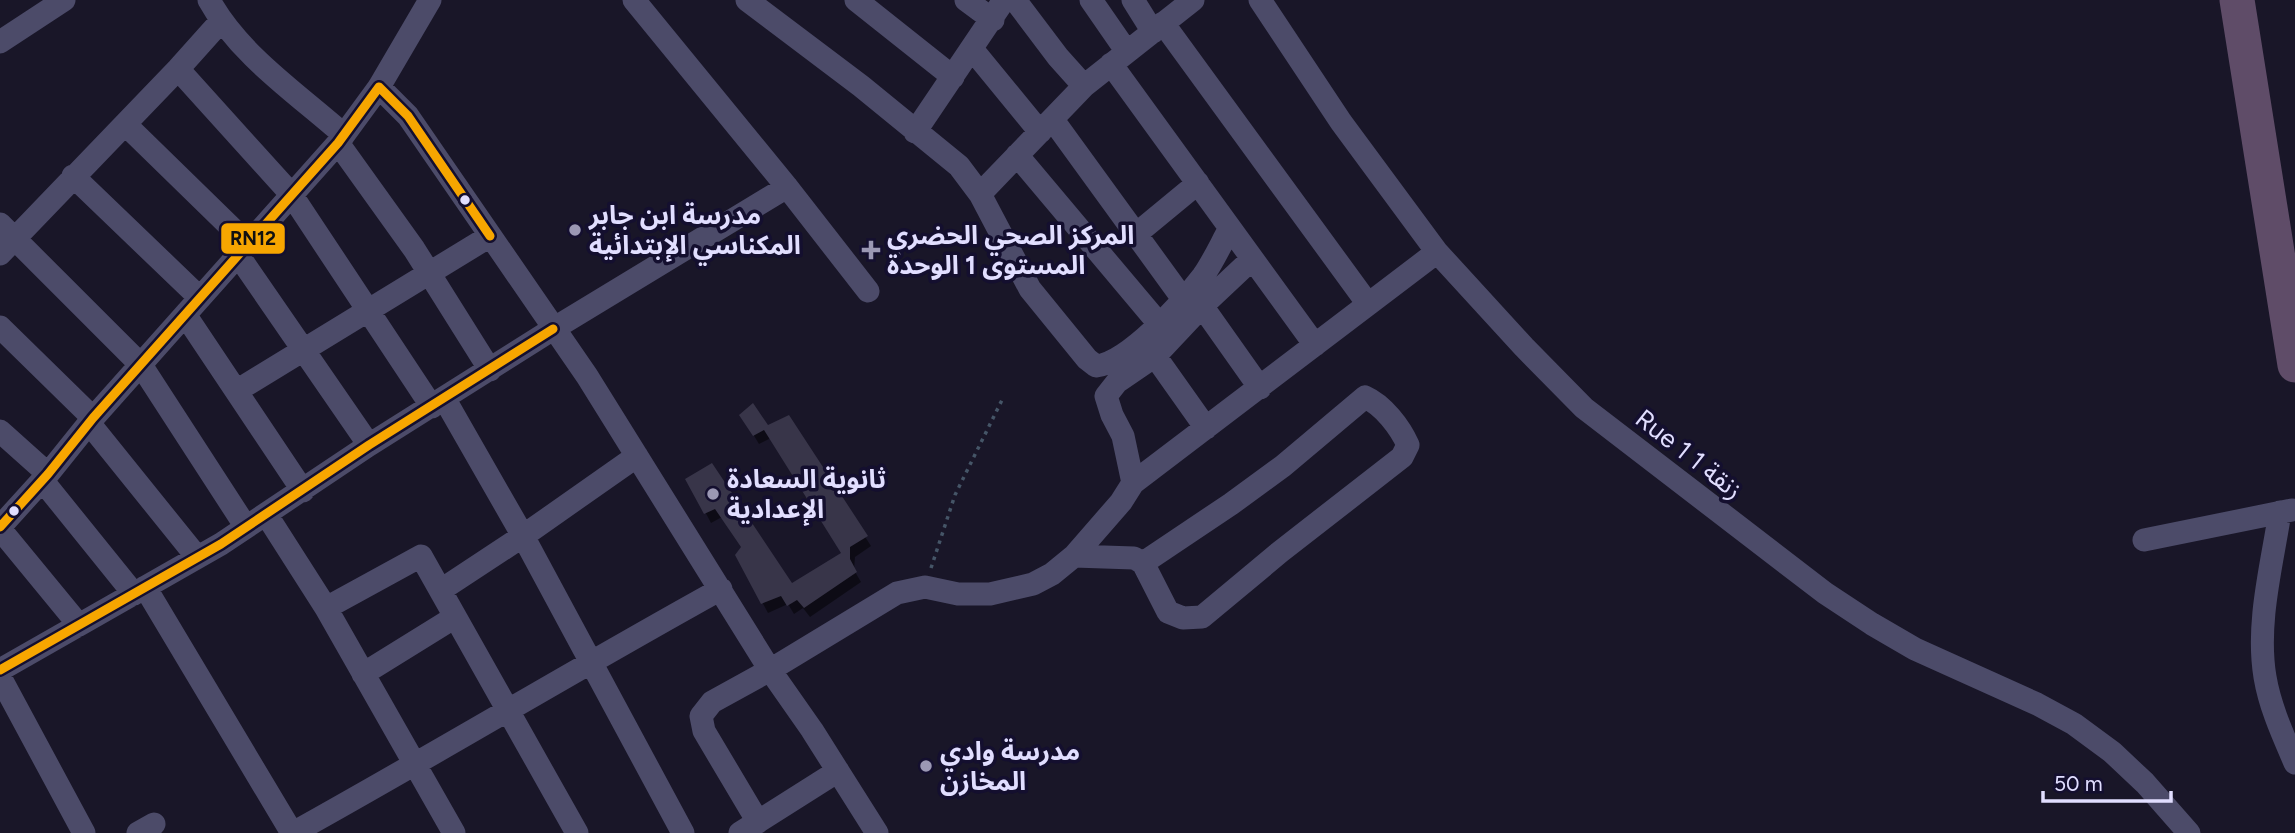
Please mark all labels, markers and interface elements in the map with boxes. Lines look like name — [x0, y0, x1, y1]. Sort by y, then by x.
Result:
unlabelled marker — [458, 193, 472, 207]
place label: مدرسة ابن جابر المكناسي الإبتدائية — [588, 199, 801, 266]
place label: المركز الصحي الحضري المستوى 1 الوحدة — [887, 219, 1134, 281]
line badge: RN12 — [220, 222, 286, 255]
marker: مدرسة ابن جابر المكناسي الإبتدائية — [567, 222, 583, 238]
text: RN12 — [230, 227, 276, 250]
marker: المركز الصحي الحضري المستوى 1 الوحدة — [861, 240, 881, 260]
street label: Rue 1 زنقة 1 — [1629, 402, 1749, 506]
place label: ثانوية السعادة الإعدادية — [727, 463, 886, 526]
marker: ثانوية السعادة الإعدادية — [705, 486, 721, 502]
unlabelled marker — [7, 504, 21, 518]
place label: مدرسة وادي المخازن — [940, 735, 1080, 797]
marker: مدرسة وادي المخازن — [918, 758, 934, 774]
scale bar — [2043, 760, 2171, 804]
text: 50 m — [2054, 771, 2103, 796]

